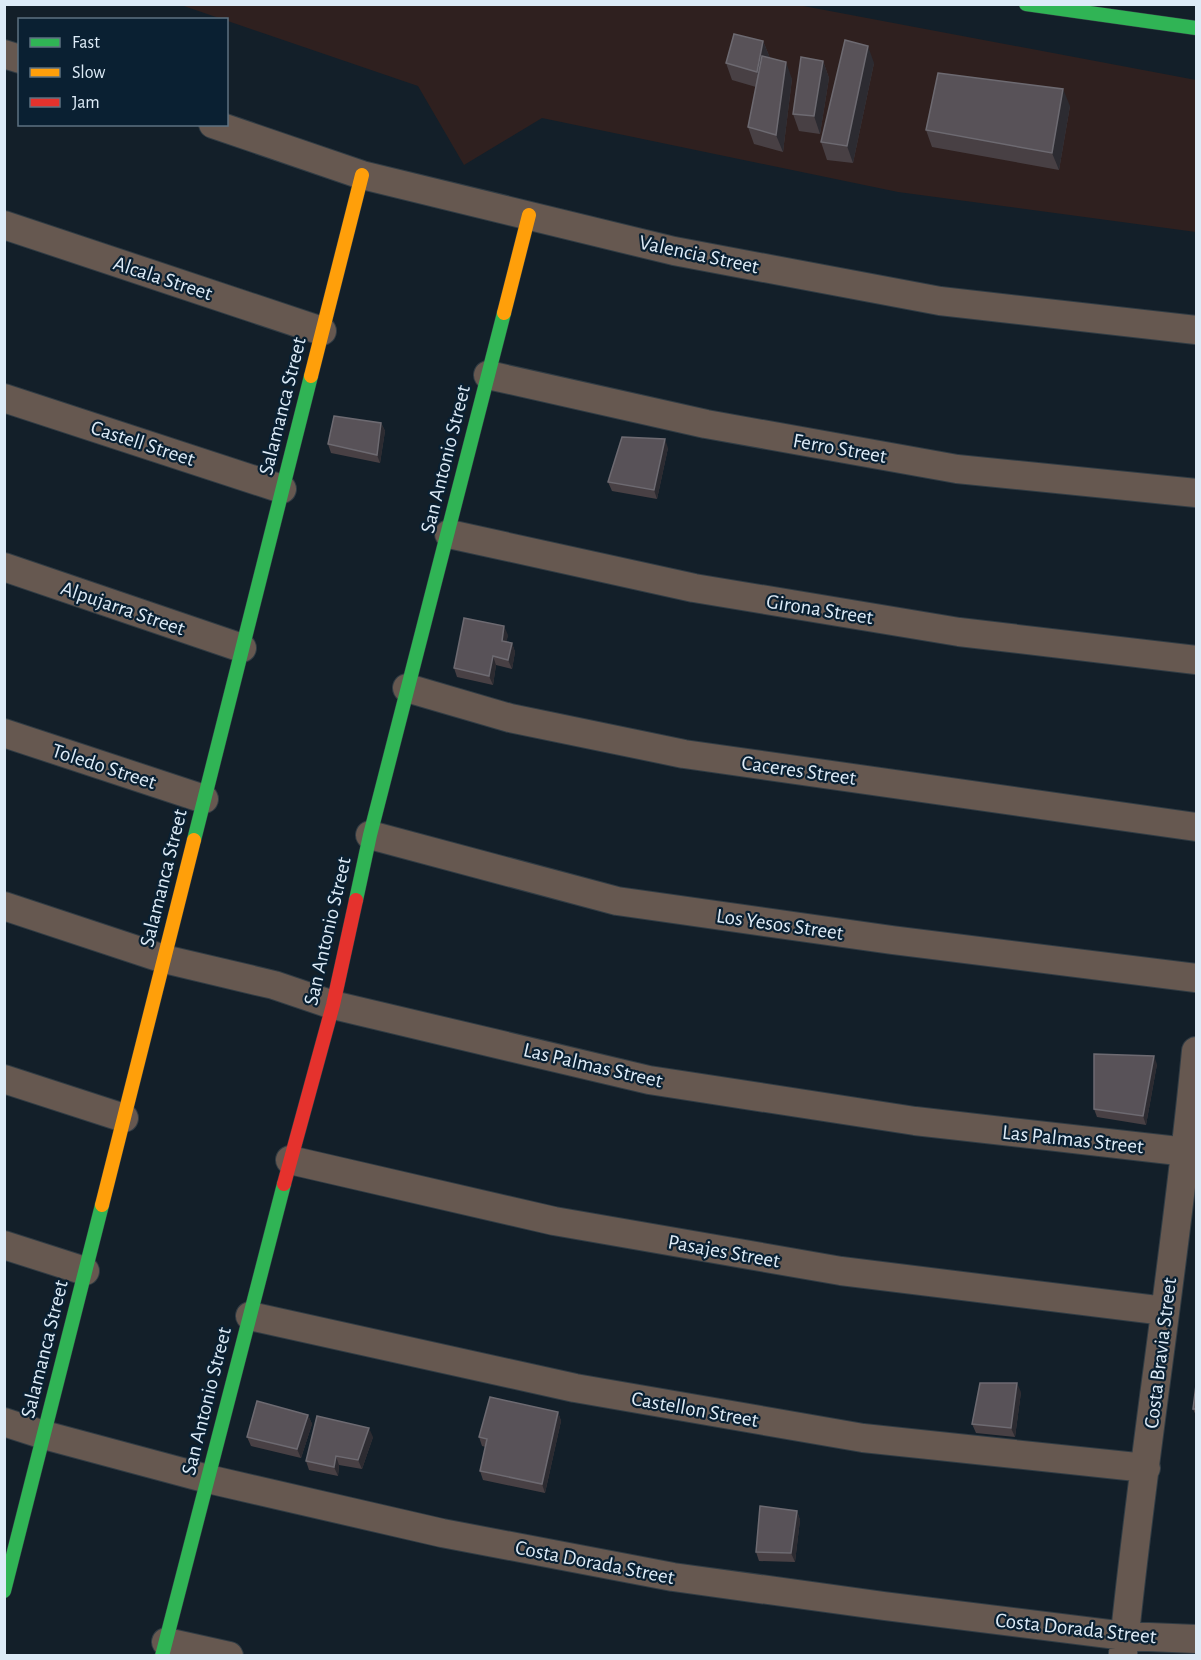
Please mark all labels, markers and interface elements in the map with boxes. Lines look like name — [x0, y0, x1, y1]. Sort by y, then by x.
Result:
legend — [18, 18, 228, 126]
text: Fast — [72, 34, 100, 52]
text: Slow — [72, 64, 105, 82]
text: Jam — [72, 94, 100, 112]
street label: Valencia Street — [637, 232, 761, 277]
street label: Alcala Street — [111, 253, 215, 304]
street label: Salamanca Street — [255, 335, 310, 477]
street label: San Antonio Street — [417, 383, 474, 535]
street label: Castell Street — [88, 417, 198, 470]
street label: Ferro Street — [791, 430, 889, 467]
street label: Alpujarra Street — [58, 577, 188, 640]
street label: Girona Street — [765, 591, 875, 628]
street label: Toledo Street — [49, 740, 159, 793]
street label: Caceres Street — [740, 752, 858, 789]
street label: Salamanca Street — [136, 807, 191, 949]
street label: San Antonio Street — [300, 855, 355, 1007]
street label: Los Yesos Street — [715, 905, 845, 944]
street label: Las Palmas Street — [521, 1039, 665, 1092]
street label: Las Palmas Street — [1001, 1122, 1145, 1157]
street label: Pasajes Street — [666, 1231, 782, 1272]
street label: Costa Bravia Street — [1141, 1276, 1180, 1430]
street label: Salamanca Street — [17, 1278, 72, 1420]
street label: San Antonio Street — [178, 1325, 235, 1477]
street label: Castellon Street — [630, 1388, 760, 1431]
street label: Costa Dorada Street — [513, 1537, 677, 1588]
street label: Costa Dorada Street — [994, 1610, 1158, 1647]

